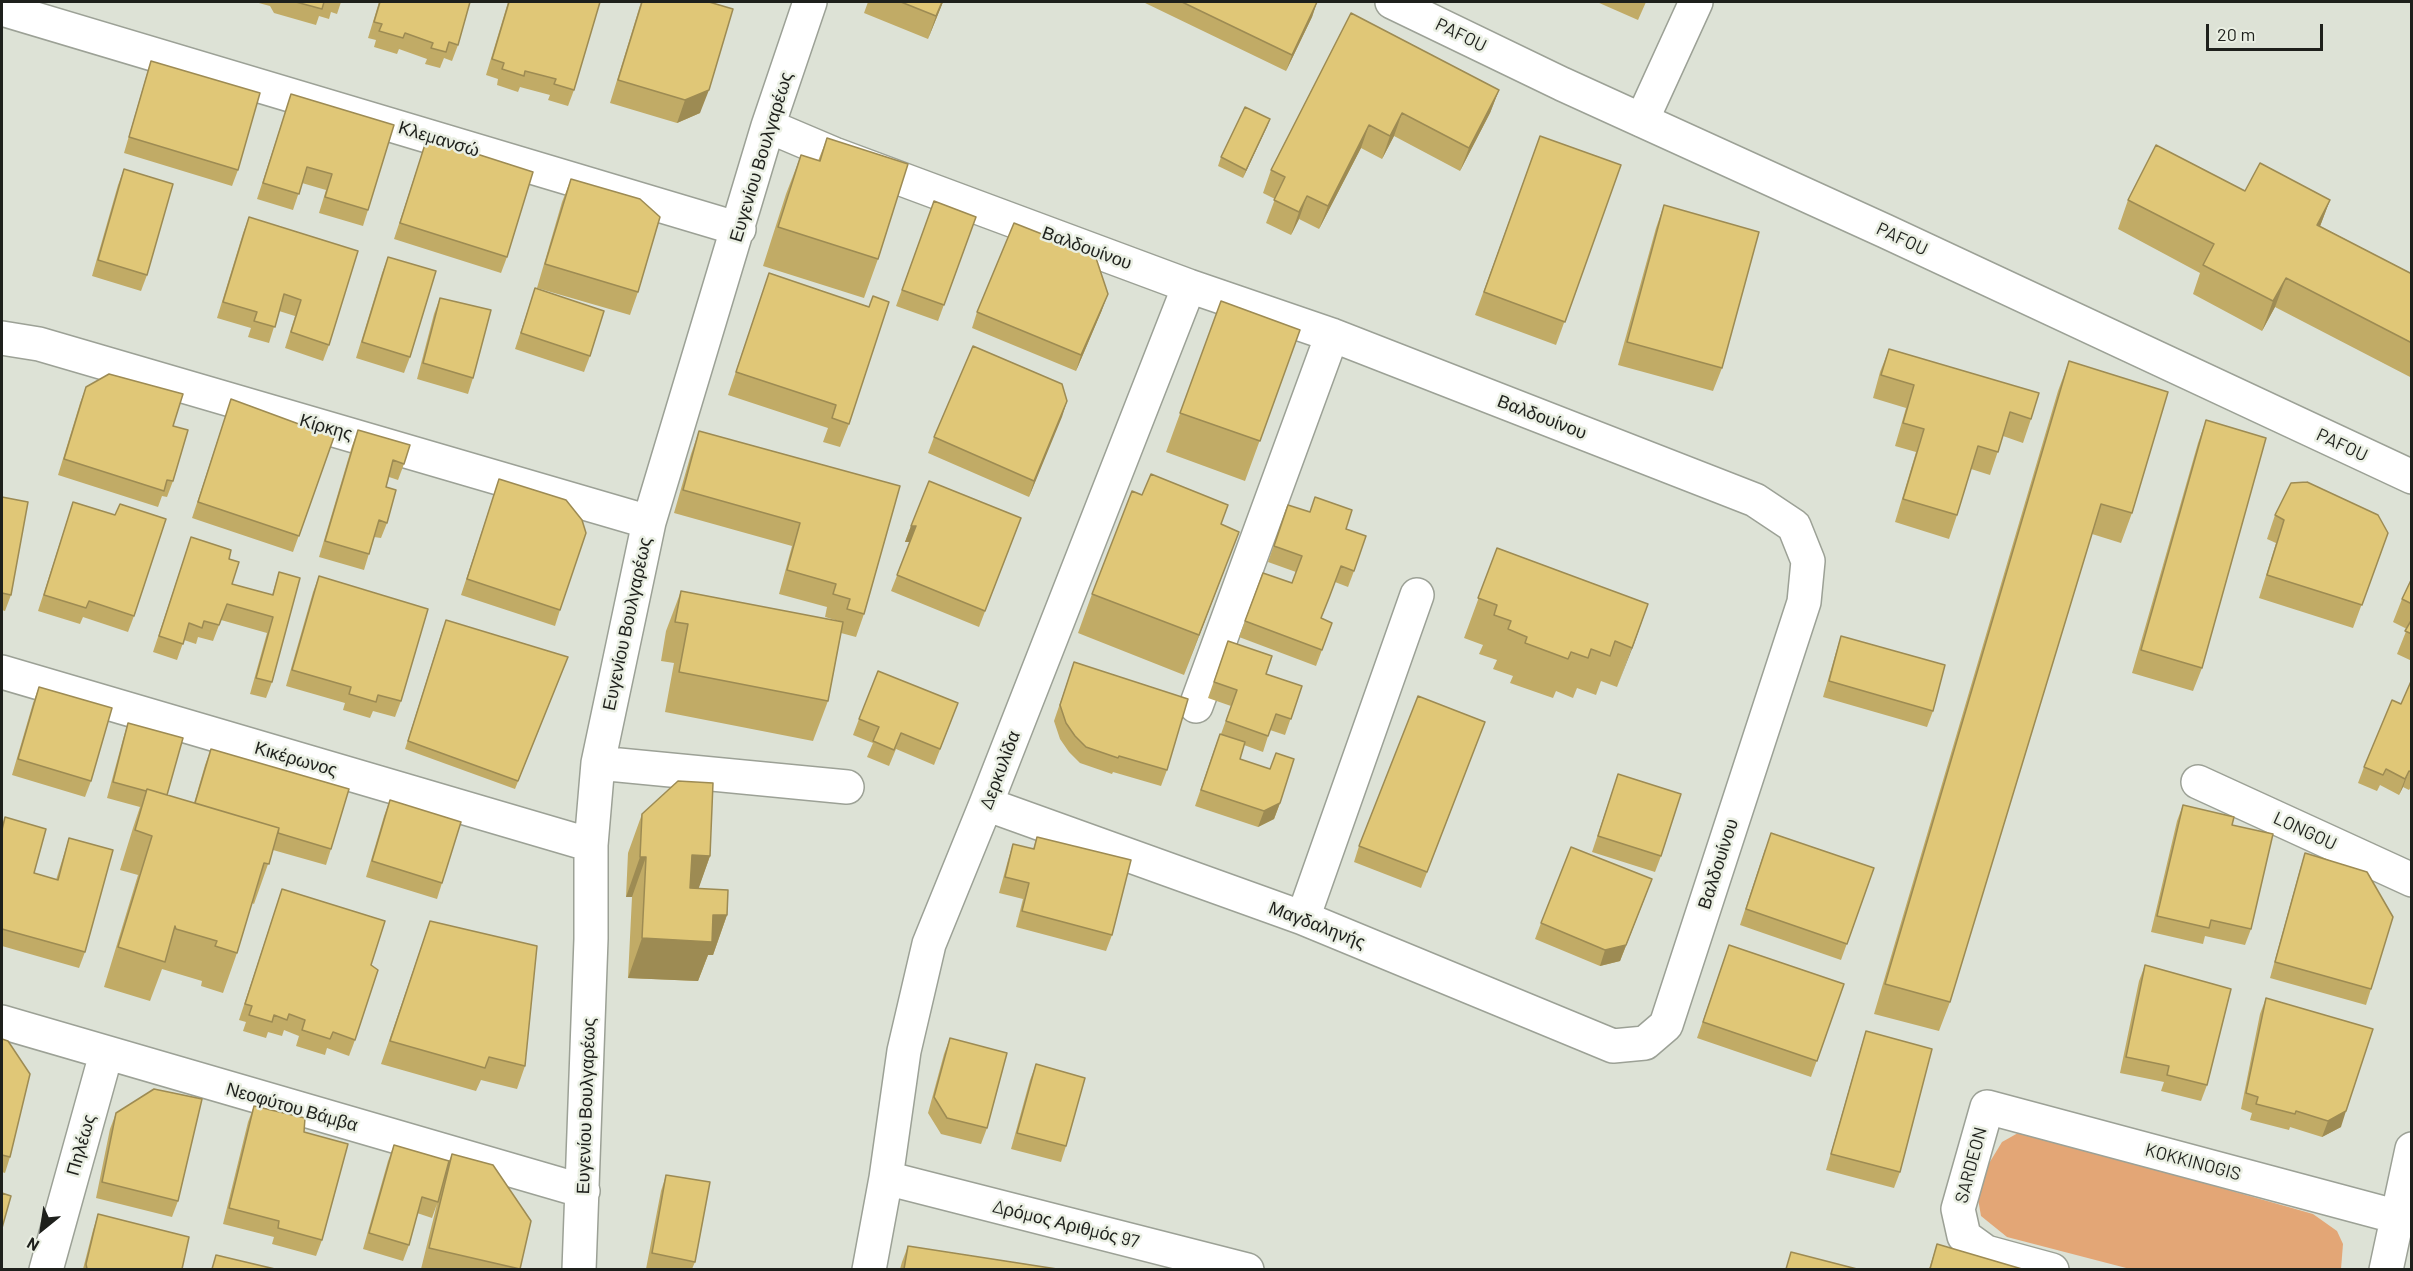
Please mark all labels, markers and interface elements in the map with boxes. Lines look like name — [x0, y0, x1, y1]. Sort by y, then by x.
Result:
scale bar — [2209, 12, 2326, 50]
street label: PAFOU — [1432, 13, 1490, 57]
text: 20 m — [2217, 23, 2255, 45]
street label: Ευγενίου Βουλγαρέως — [725, 69, 797, 245]
street label: Κλεμανσώ — [396, 116, 482, 162]
street label: PAFOU — [1873, 218, 1931, 260]
street label: Βαλδουίνου — [1039, 222, 1135, 274]
street label: Βαλδουίνου — [1494, 390, 1590, 444]
street label: Κίρκης — [297, 409, 355, 445]
street label: PAFOU — [2313, 424, 2371, 466]
street label: Ευγενίου Βουλγαρέως — [598, 535, 656, 713]
street label: Δερκυλίδα — [975, 728, 1025, 812]
street label: Κικέρωνος — [252, 737, 340, 781]
street label: LONGOU — [2270, 807, 2340, 855]
street label: Βαλδουίνου — [1693, 816, 1743, 912]
street label: Μαγδαληνής — [1266, 897, 1368, 953]
street label: Ευγενίου Βουλγαρέως — [572, 1017, 600, 1195]
street label: Νεοφύτου Βάμβα — [224, 1078, 360, 1136]
street label: Πηλέως — [62, 1112, 100, 1178]
street label: SARDEON — [1950, 1125, 1992, 1205]
street label: KOKKINOGIS — [2143, 1139, 2243, 1185]
street label: Δρόμος Αριθμός 97 — [991, 1195, 1141, 1253]
north arrow — [12, 1199, 72, 1259]
text: N — [23, 1234, 42, 1256]

